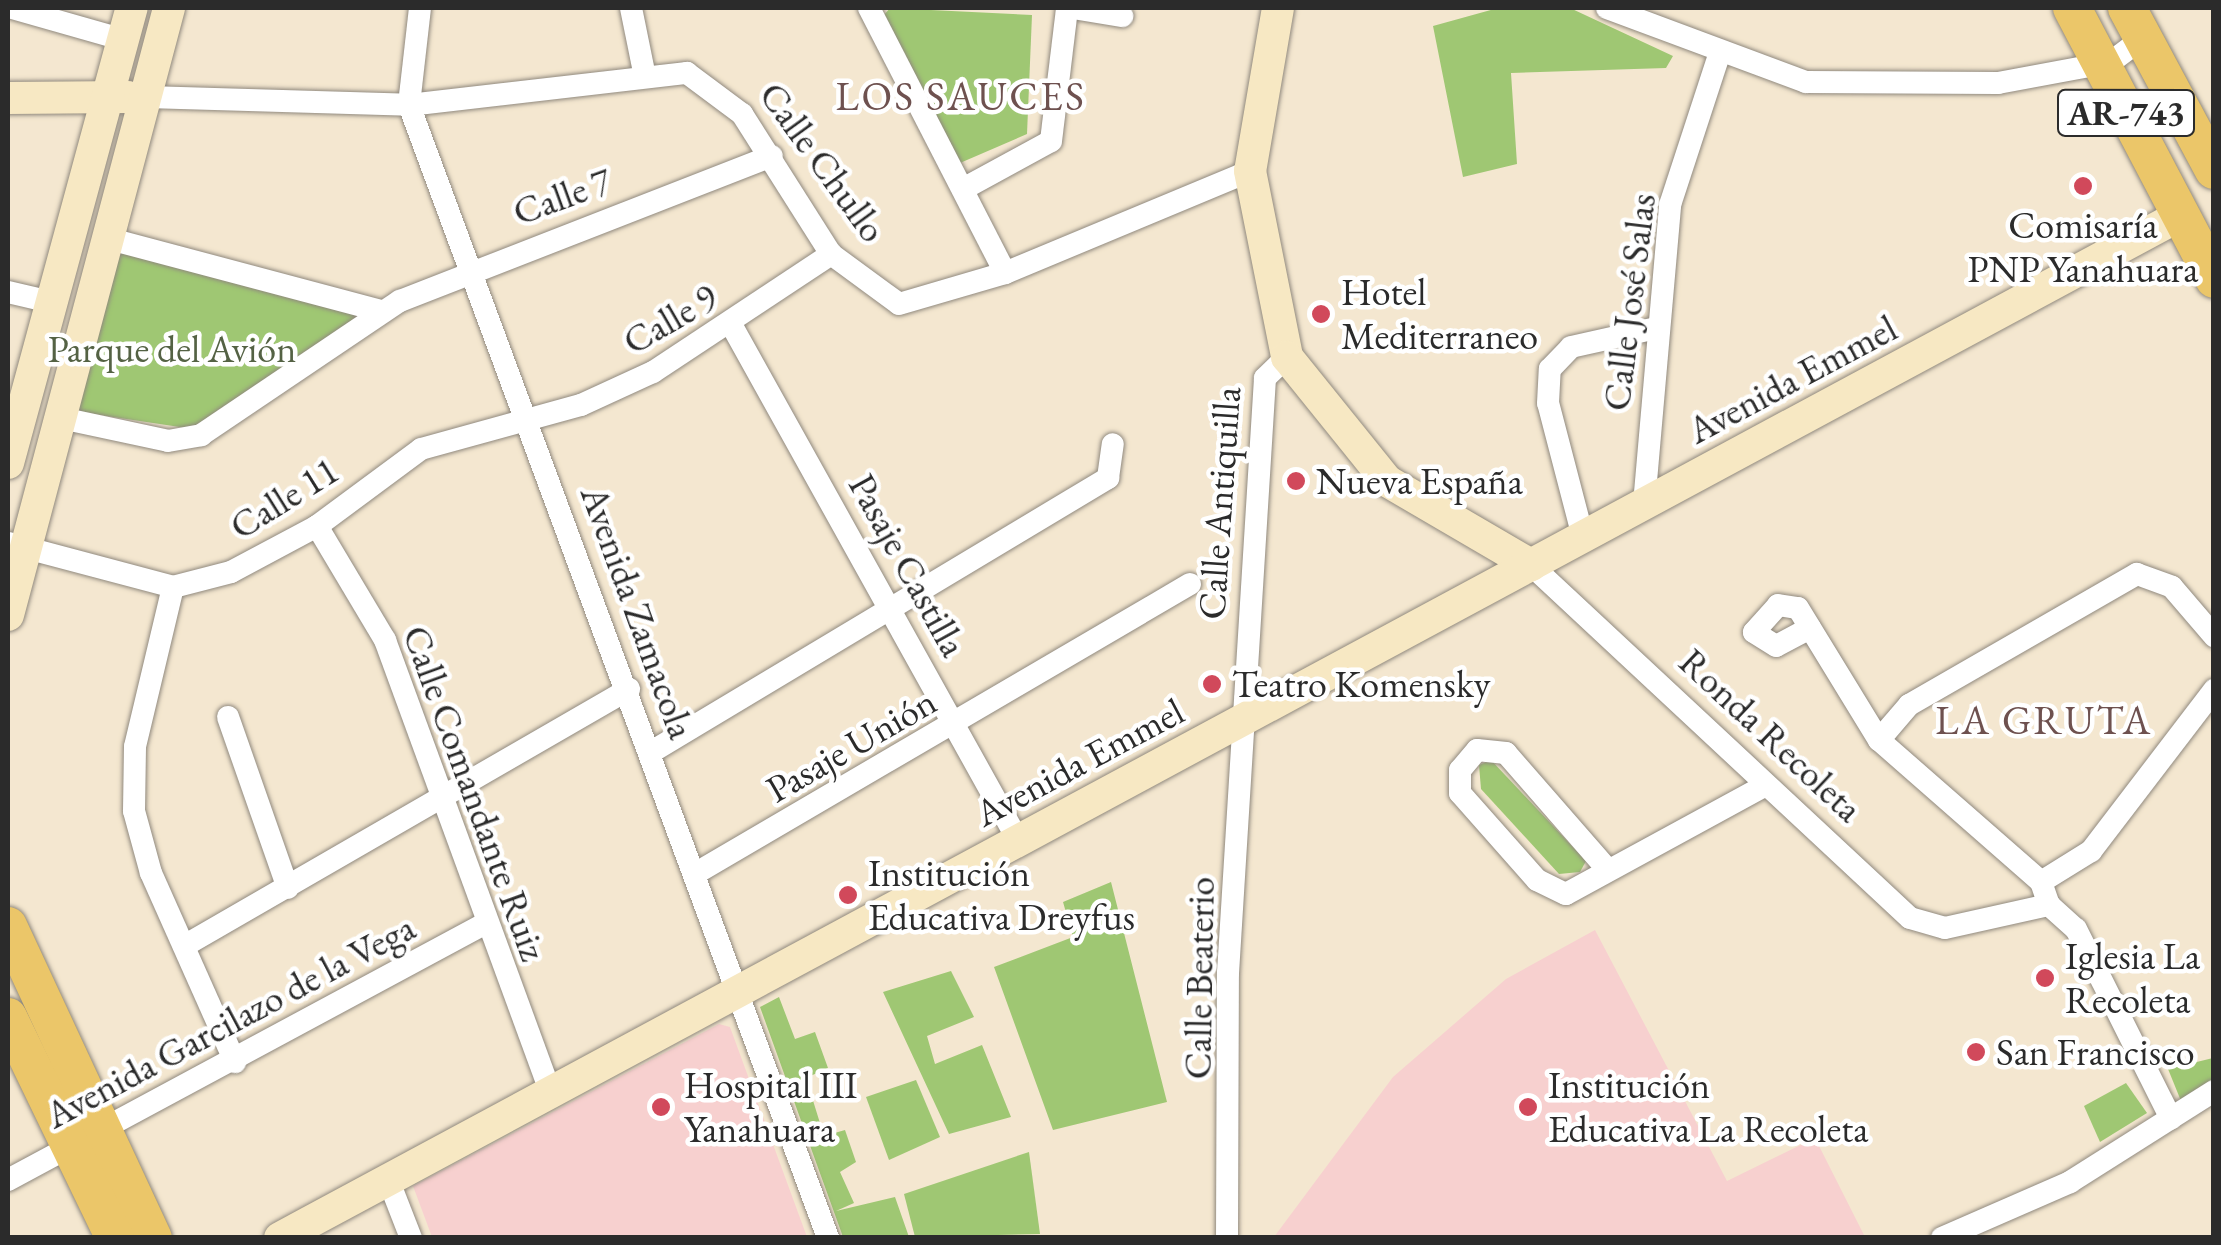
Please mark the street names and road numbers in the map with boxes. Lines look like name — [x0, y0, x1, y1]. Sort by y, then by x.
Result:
street label: Calle Chullo — [750, 73, 896, 251]
road number: AR-743 — [2056, 83, 2196, 143]
street label: Calle 7 — [507, 157, 617, 235]
street label: Calle José Salas — [1593, 191, 1665, 413]
street label: Calle 9 — [615, 274, 725, 364]
street label: Avenida Emmel — [1680, 305, 1904, 453]
street label: Calle Antiquilla — [1188, 385, 1250, 621]
street label: Calle 11 — [221, 447, 347, 549]
street label: Pasaje Castilla — [839, 466, 977, 664]
street label: Avenida Zamacola — [571, 479, 705, 745]
street label: Calle Comandante Ruiz — [393, 619, 557, 967]
street label: Ronda Recoleta — [1670, 639, 1872, 831]
street label: Pasaje Unión — [758, 678, 944, 812]
street label: Avenida Emmel — [967, 688, 1191, 836]
street label: Calle Beaterio — [1174, 876, 1224, 1080]
street label: Avenida Garcilazo de la Vega — [37, 904, 423, 1138]

